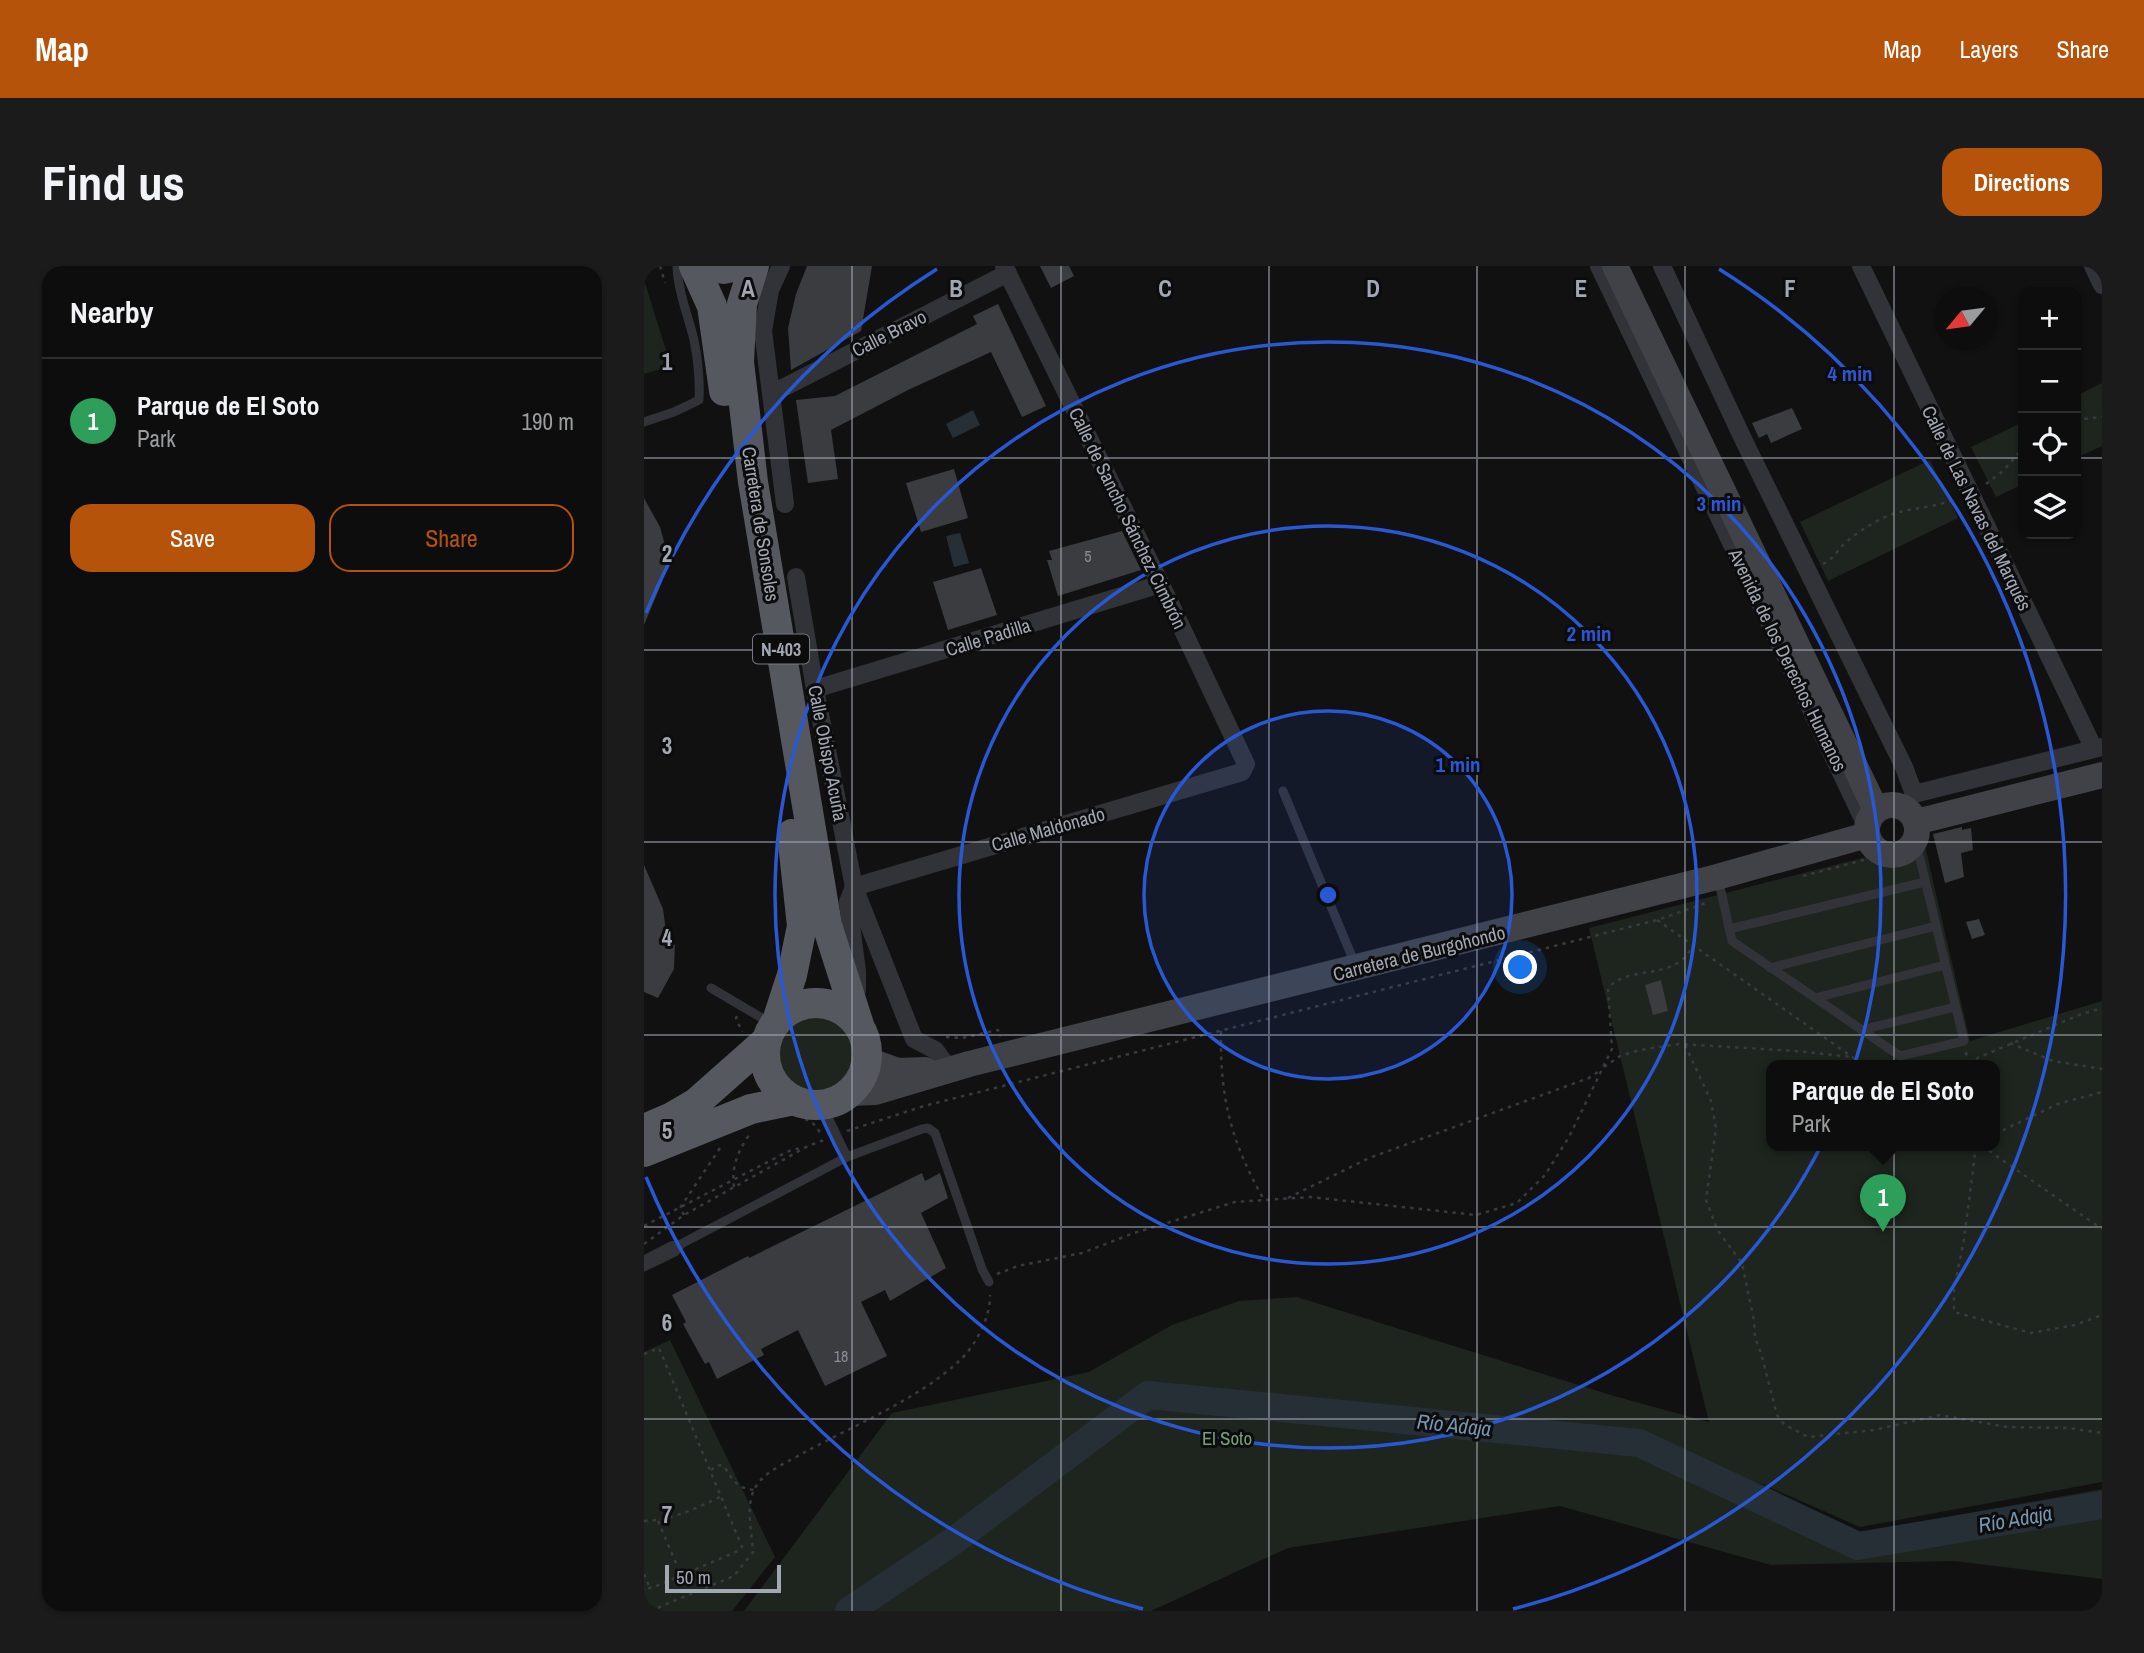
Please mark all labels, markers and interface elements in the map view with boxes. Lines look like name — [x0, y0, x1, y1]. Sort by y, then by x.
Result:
text: Map — [35, 27, 89, 71]
text: Map — [1883, 33, 1921, 65]
text: Layers — [1959, 33, 2018, 65]
text: Share — [2056, 33, 2109, 65]
button: Directions — [1942, 148, 2102, 216]
text: Find us — [42, 149, 185, 215]
text: A — [741, 273, 755, 304]
text: B — [949, 273, 963, 304]
text: C — [1158, 273, 1172, 304]
text: D — [1366, 273, 1380, 304]
text: E — [1575, 273, 1587, 304]
text: F — [1784, 273, 1796, 304]
north arrow — [1934, 287, 1997, 350]
map controls — [2018, 287, 2081, 539]
button: + — [2018, 287, 2081, 350]
text: Nearby — [70, 292, 153, 332]
street label: Calle Bravo — [847, 303, 931, 363]
text: 1 — [662, 346, 673, 377]
button: − — [2018, 350, 2081, 413]
text: 4 min — [1828, 359, 1872, 388]
text: Parque de El Soto — [137, 388, 319, 423]
street label: Calle de Las Navas del Marqués — [1916, 401, 2038, 615]
street label: Calle de Sancho Sánchez Cimbrón — [1063, 403, 1193, 633]
text: 1 — [88, 406, 98, 437]
text: 190 m — [522, 406, 574, 437]
button: locate — [2018, 413, 2081, 476]
text: Park — [137, 423, 176, 454]
street label: Carretera de Sonsoles — [736, 445, 786, 603]
button: layers — [2018, 476, 2081, 539]
text: 3 min — [1697, 489, 1741, 518]
button: Save — [70, 504, 315, 572]
button: Share — [329, 504, 574, 572]
text: 2 — [662, 538, 672, 569]
street label: Avenida de los Derechos Humanos — [1722, 543, 1853, 776]
house number: 5 — [1084, 545, 1092, 567]
street label: Calle Padilla — [942, 612, 1034, 662]
text: 2 min — [1567, 619, 1611, 648]
road number: N-403 — [753, 634, 809, 664]
street label: Calle Obispo Acuña — [802, 683, 854, 823]
text: 3 — [662, 730, 672, 761]
text: 1 min — [1436, 750, 1480, 779]
street label: Calle Maldonado — [988, 800, 1108, 858]
centre of rings — [1316, 883, 1340, 907]
street label: Carretera de Burgohondo — [1330, 919, 1508, 987]
text: 4 — [662, 922, 673, 953]
your location — [1503, 950, 1537, 984]
popup — [1766, 1060, 2000, 1151]
text: Parque de El Soto — [1792, 1073, 1974, 1108]
text: Park — [1792, 1108, 1831, 1139]
text: 5 — [662, 1115, 672, 1146]
pin: 1 — [1860, 1174, 1906, 1232]
text: 6 — [662, 1307, 672, 1338]
house number: 18 — [834, 1345, 848, 1367]
water label: Río Adaja — [1415, 1407, 1493, 1443]
park label: El Soto — [1202, 1425, 1252, 1451]
water label: Río Adaja — [1976, 1498, 2054, 1540]
text: 7 — [662, 1499, 672, 1530]
scale bar — [665, 1562, 780, 1594]
text: 50 m — [676, 1564, 711, 1590]

